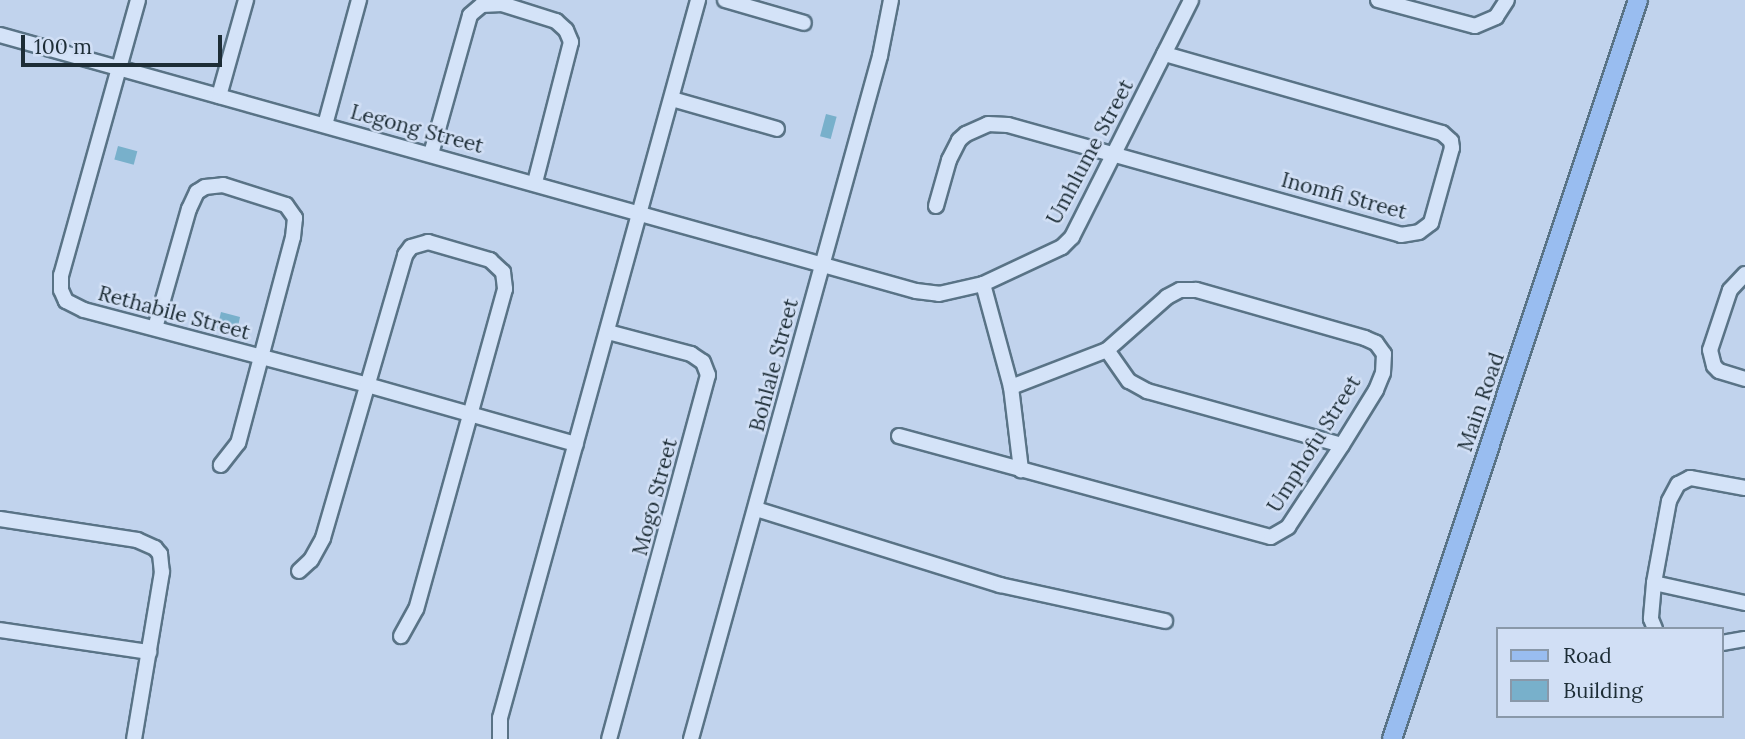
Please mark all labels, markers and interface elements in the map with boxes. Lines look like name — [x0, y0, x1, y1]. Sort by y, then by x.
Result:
scale bar — [24, 21, 226, 65]
text: 100 m — [34, 33, 92, 60]
street label: Umhlume Street — [1041, 75, 1139, 229]
street label: Legong Street — [348, 99, 486, 159]
street label: Inomfi Street — [1279, 167, 1409, 225]
street label: Rethabile Street — [95, 281, 253, 345]
street label: Bohlale Street — [744, 296, 804, 434]
street label: Main Road — [1452, 349, 1510, 455]
street label: Umphofu Street — [1262, 371, 1366, 517]
street label: Mogo Street — [627, 436, 683, 558]
legend — [1496, 627, 1724, 718]
text: Road — [1563, 642, 1612, 669]
text: Building — [1563, 677, 1643, 704]

